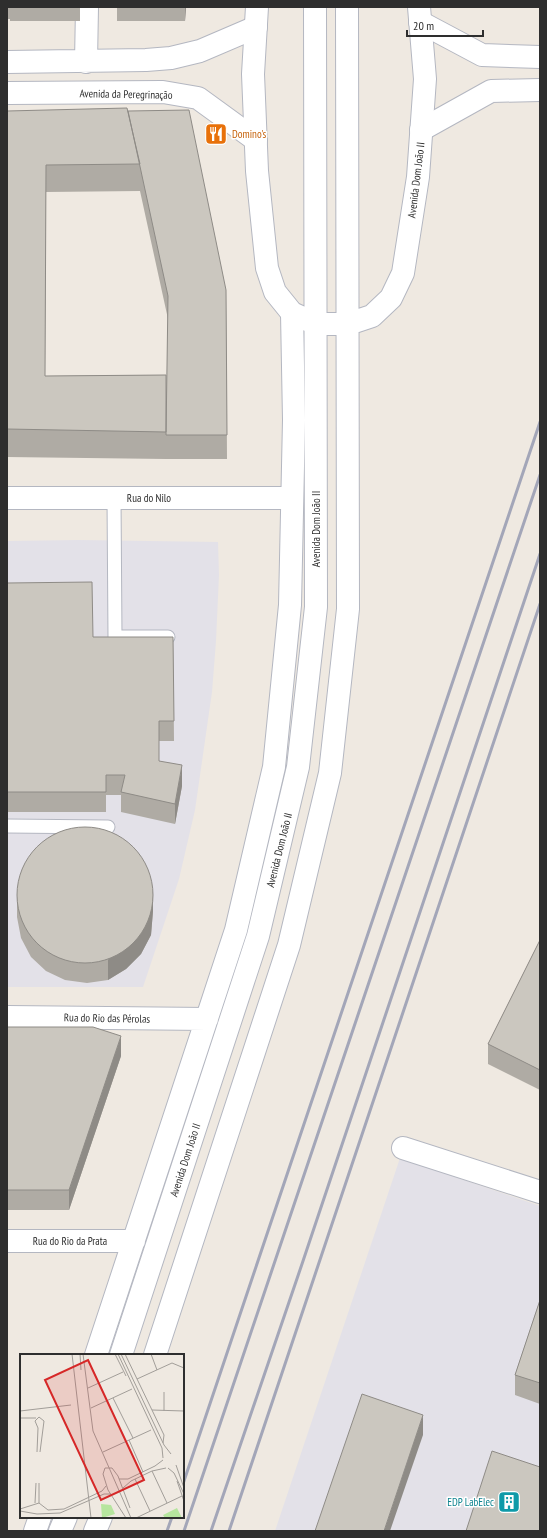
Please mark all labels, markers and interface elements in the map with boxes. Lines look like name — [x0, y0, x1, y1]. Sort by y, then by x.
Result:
scale bar — [407, 12, 483, 38]
text: 20 m — [413, 18, 434, 33]
street label: Avenida da Peregrinação — [79, 86, 173, 102]
restaurant icon: Domino's — [203, 121, 229, 147]
place label: Domino's — [232, 127, 267, 141]
street label: Avenida Dom João II — [404, 141, 428, 219]
street label: Rua do Nilo — [127, 491, 171, 505]
street label: Avenida Dom João II — [309, 491, 323, 567]
street label: Avenida Dom João II — [263, 811, 295, 889]
street label: Rua do Rio das Pérolas — [64, 1010, 151, 1026]
street label: Avenida Dom João II — [167, 1121, 203, 1199]
street label: Rua do Rio da Prata — [33, 1234, 107, 1248]
inset map — [20, 1354, 184, 1518]
building icon: EDP LabElec — [496, 1489, 522, 1515]
place label: EDP LabElec — [447, 1495, 494, 1509]

